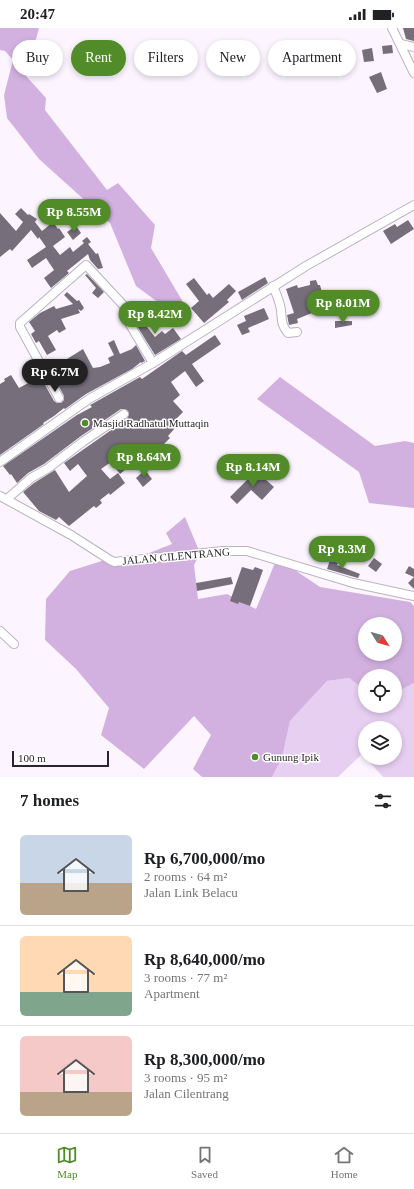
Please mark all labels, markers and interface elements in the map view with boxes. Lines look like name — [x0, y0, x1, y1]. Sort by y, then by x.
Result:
text: 20:47 — [20, 6, 55, 22]
chip: Buy — [12, 40, 63, 76]
chip: Rent — [71, 40, 126, 76]
chip: Filters — [134, 40, 198, 76]
chip: New — [206, 40, 260, 76]
chip: Apartment — [268, 40, 356, 76]
pin: Rp 8.55M — [33, 199, 115, 233]
text: Rp 8.55M — [47, 204, 101, 219]
pin: Rp 8.01M — [302, 290, 384, 324]
text: Rp 8.01M — [316, 295, 370, 310]
pin: Rp 8.42M — [114, 301, 196, 335]
text: Rp 8.42M — [128, 306, 182, 321]
pin: Rp 6.7M — [18, 359, 92, 393]
text: Rp 6.7M — [31, 364, 79, 379]
place label: Masjid Radhatul Muttaqin — [93, 417, 210, 429]
marker: Masjid Radhatul Muttaqin — [80, 418, 90, 428]
pin: Rp 8.64M — [103, 444, 185, 478]
text: Rp 8.64M — [117, 449, 171, 464]
pin: Rp 8.14M — [212, 454, 294, 488]
text: Rp 8.14M — [226, 459, 280, 474]
pin: Rp 8.3M — [305, 536, 379, 570]
text: Rp 8.3M — [318, 541, 366, 556]
street label: JALAN CILENTRANG — [122, 545, 230, 567]
north arrow — [358, 617, 402, 661]
map controls — [358, 617, 402, 765]
button: locate — [358, 669, 402, 713]
button: layers — [358, 721, 402, 765]
scale bar — [12, 749, 109, 768]
place label: Gunung Ipik — [263, 751, 319, 763]
text: 100 m — [18, 752, 46, 764]
marker: Gunung Ipik — [250, 752, 260, 762]
icon: filters — [372, 790, 394, 812]
text: 7 homes — [20, 791, 79, 810]
text: Rp 6,700,000/mo — [144, 849, 265, 868]
icon: home — [52, 851, 100, 899]
text: 2 rooms · 64 m² — [144, 869, 227, 884]
text: Jalan Link Belacu — [144, 885, 238, 900]
text: Rp 8,640,000/mo — [144, 950, 265, 969]
icon: home — [52, 952, 100, 1000]
text: 3 rooms · 77 m² — [144, 970, 227, 985]
text: Apartment — [144, 986, 200, 1001]
text: Rp 8,300,000/mo — [144, 1050, 265, 1069]
icon: home — [52, 1052, 100, 1100]
text: 3 rooms · 95 m² — [144, 1070, 227, 1085]
text: Jalan Cilentrang — [144, 1086, 229, 1101]
tab: Map — [56, 1144, 78, 1180]
tab: Saved — [191, 1144, 218, 1180]
tab: Home — [331, 1144, 358, 1180]

